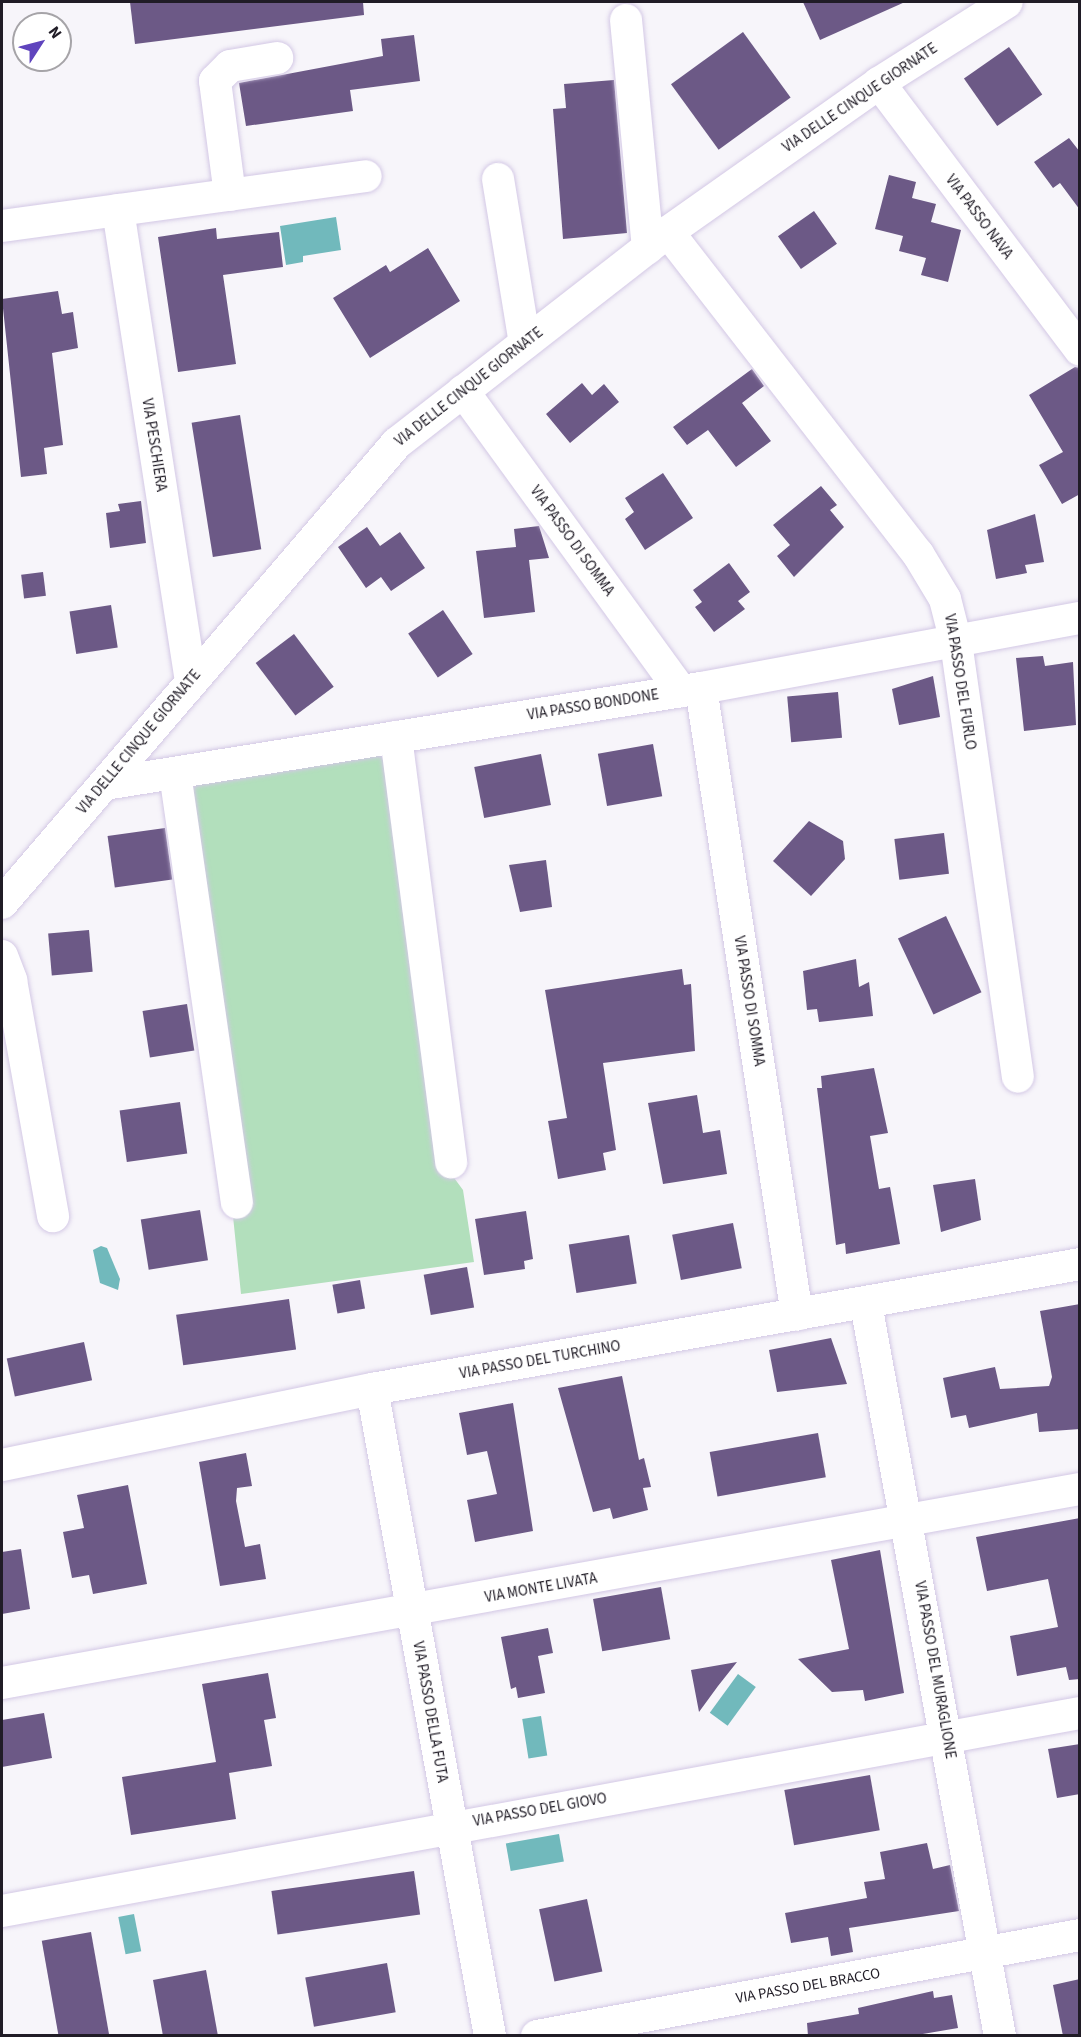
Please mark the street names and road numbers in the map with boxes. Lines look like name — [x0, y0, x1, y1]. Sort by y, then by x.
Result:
street label: VIA DELLE CINQUE GIORNATE — [779, 39, 941, 157]
street label: VIA PASSO NAVA — [941, 171, 1017, 263]
street label: VIA DELLE CINQUE GIORNATE — [391, 324, 547, 450]
street label: VIA PESCHIERA — [138, 397, 170, 493]
street label: VIA PASSO DI SOMMA — [526, 482, 618, 600]
street label: VIA PASSO DEL FURLO — [940, 613, 980, 751]
street label: VIA DELLE CINQUE GIORNATE — [73, 666, 205, 818]
street label: VIA PASSO BONDONE — [526, 686, 660, 724]
street label: VIA PASSO DI SOMMA — [730, 935, 768, 1067]
street label: VIA PASSO DEL TURCHINO — [458, 1337, 622, 1383]
street label: VIA MONTE LIVATA — [483, 1569, 599, 1607]
street label: VIA PASSO DEL MURAGLIONE — [911, 1580, 959, 1760]
street label: VIA PASSO DELLA FUTA — [409, 1640, 451, 1784]
street label: VIA PASSO DEL GIOVO — [472, 1789, 608, 1831]
street label: VIA PASSO DEL BRACCO — [734, 1964, 882, 2008]

